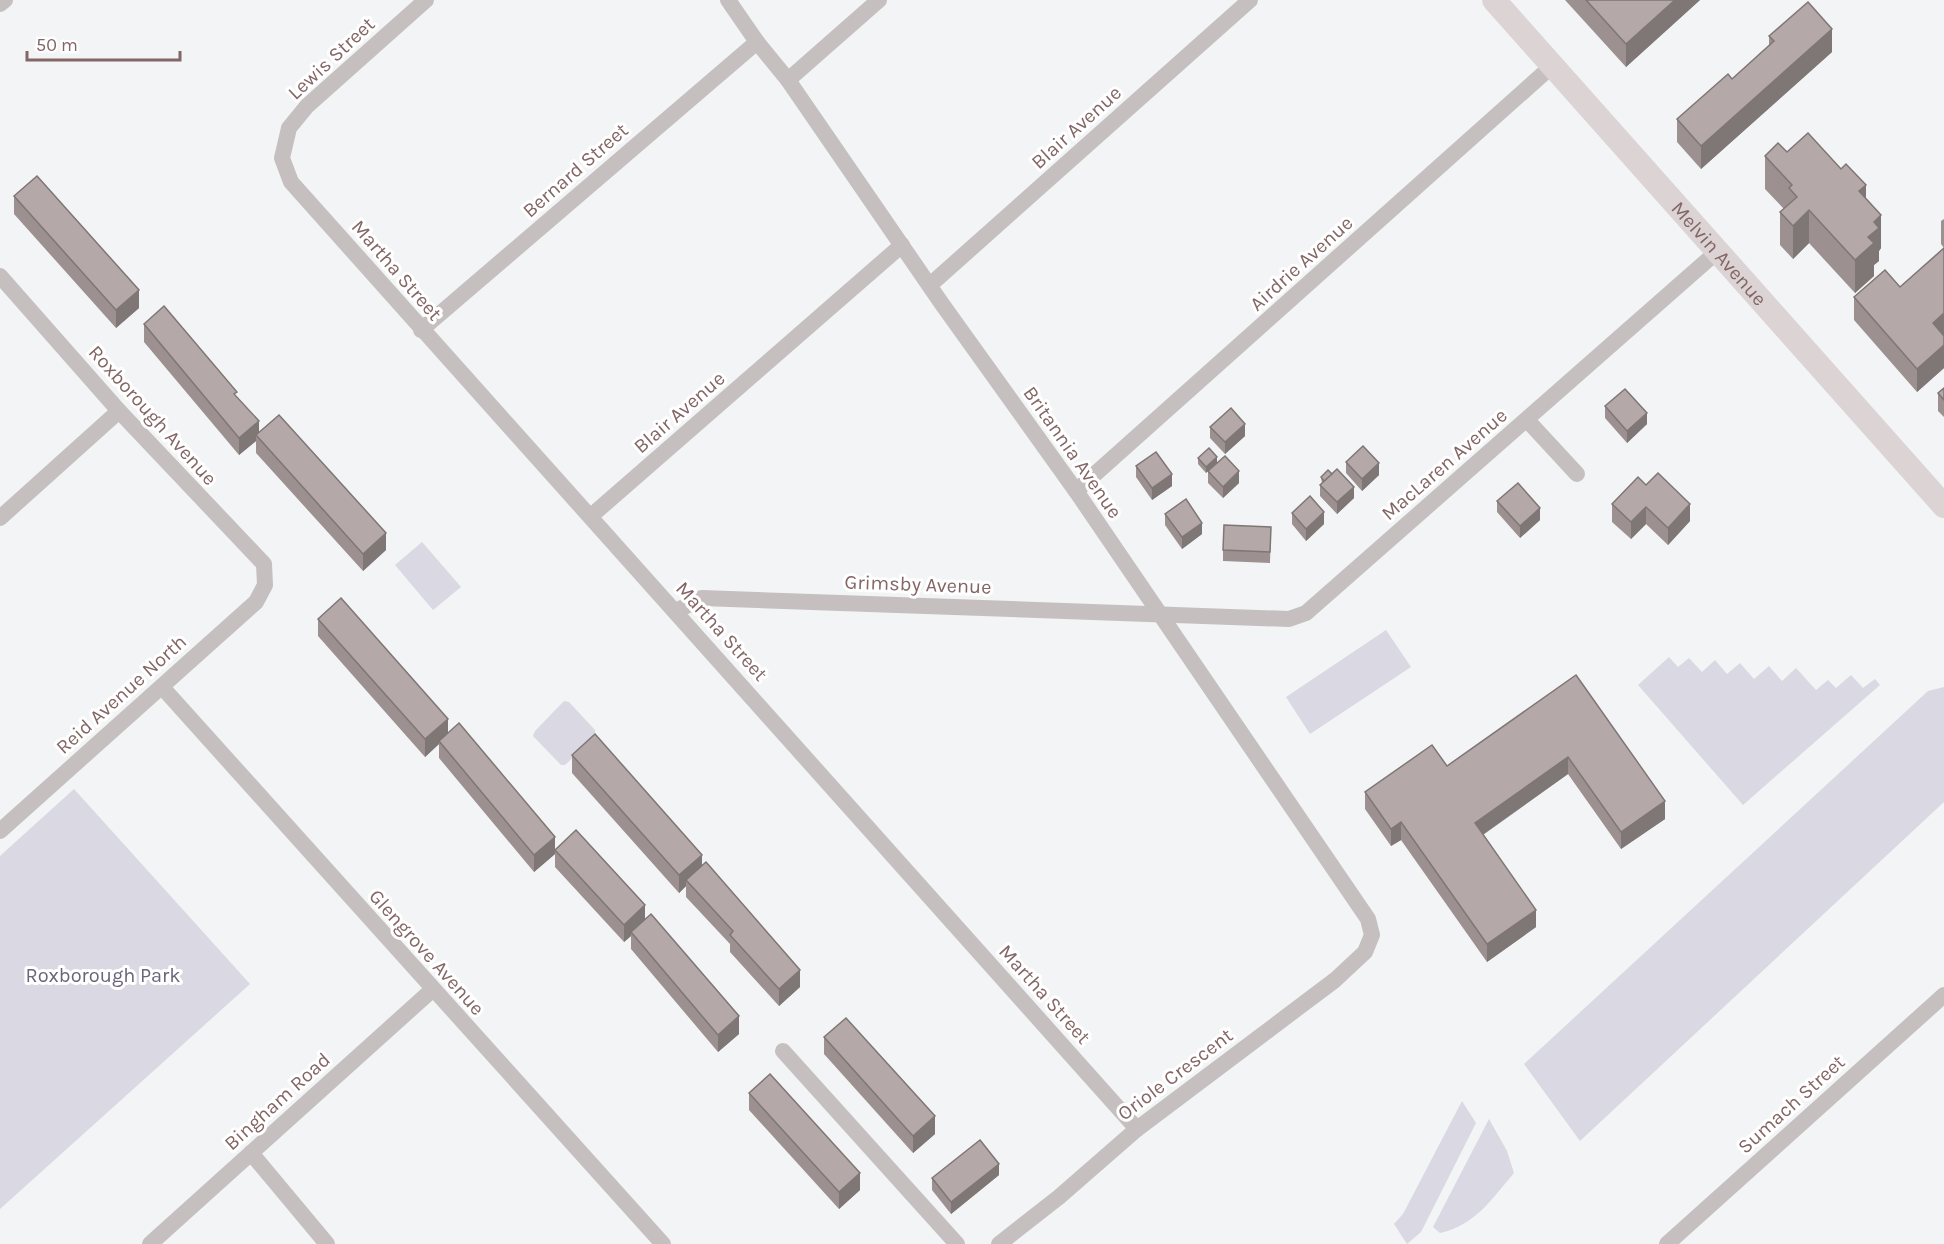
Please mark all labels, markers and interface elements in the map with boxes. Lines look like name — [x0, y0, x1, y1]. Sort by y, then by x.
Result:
street label: Lewis Street — [283, 12, 380, 104]
scale bar — [27, 24, 180, 62]
text: 50 m — [36, 34, 78, 56]
street label: Blair Avenue — [1027, 81, 1126, 174]
street label: Bernard Street — [518, 118, 633, 222]
street label: Melvin Avenue — [1667, 197, 1771, 310]
street label: Airdrie Avenue — [1245, 211, 1358, 316]
street label: Martha Street — [347, 215, 447, 326]
street label: Roxborough Avenue — [84, 341, 222, 490]
street label: Blair Avenue — [629, 367, 729, 458]
street label: Britannia Avenue — [1018, 382, 1127, 523]
street label: MacLaren Avenue — [1377, 404, 1512, 525]
street label: Grimsby Avenue — [844, 570, 992, 599]
street label: Martha Street — [671, 577, 772, 686]
street label: Reid Avenue North — [52, 630, 191, 759]
street label: Glengrove Avenue — [364, 885, 489, 1020]
street label: Martha Street — [994, 940, 1095, 1049]
park label: Roxborough Park — [25, 964, 181, 987]
street label: Oriole Crescent — [1113, 1023, 1238, 1125]
street label: Bingham Road — [220, 1048, 335, 1155]
street label: Sumach Street — [1733, 1050, 1850, 1158]

